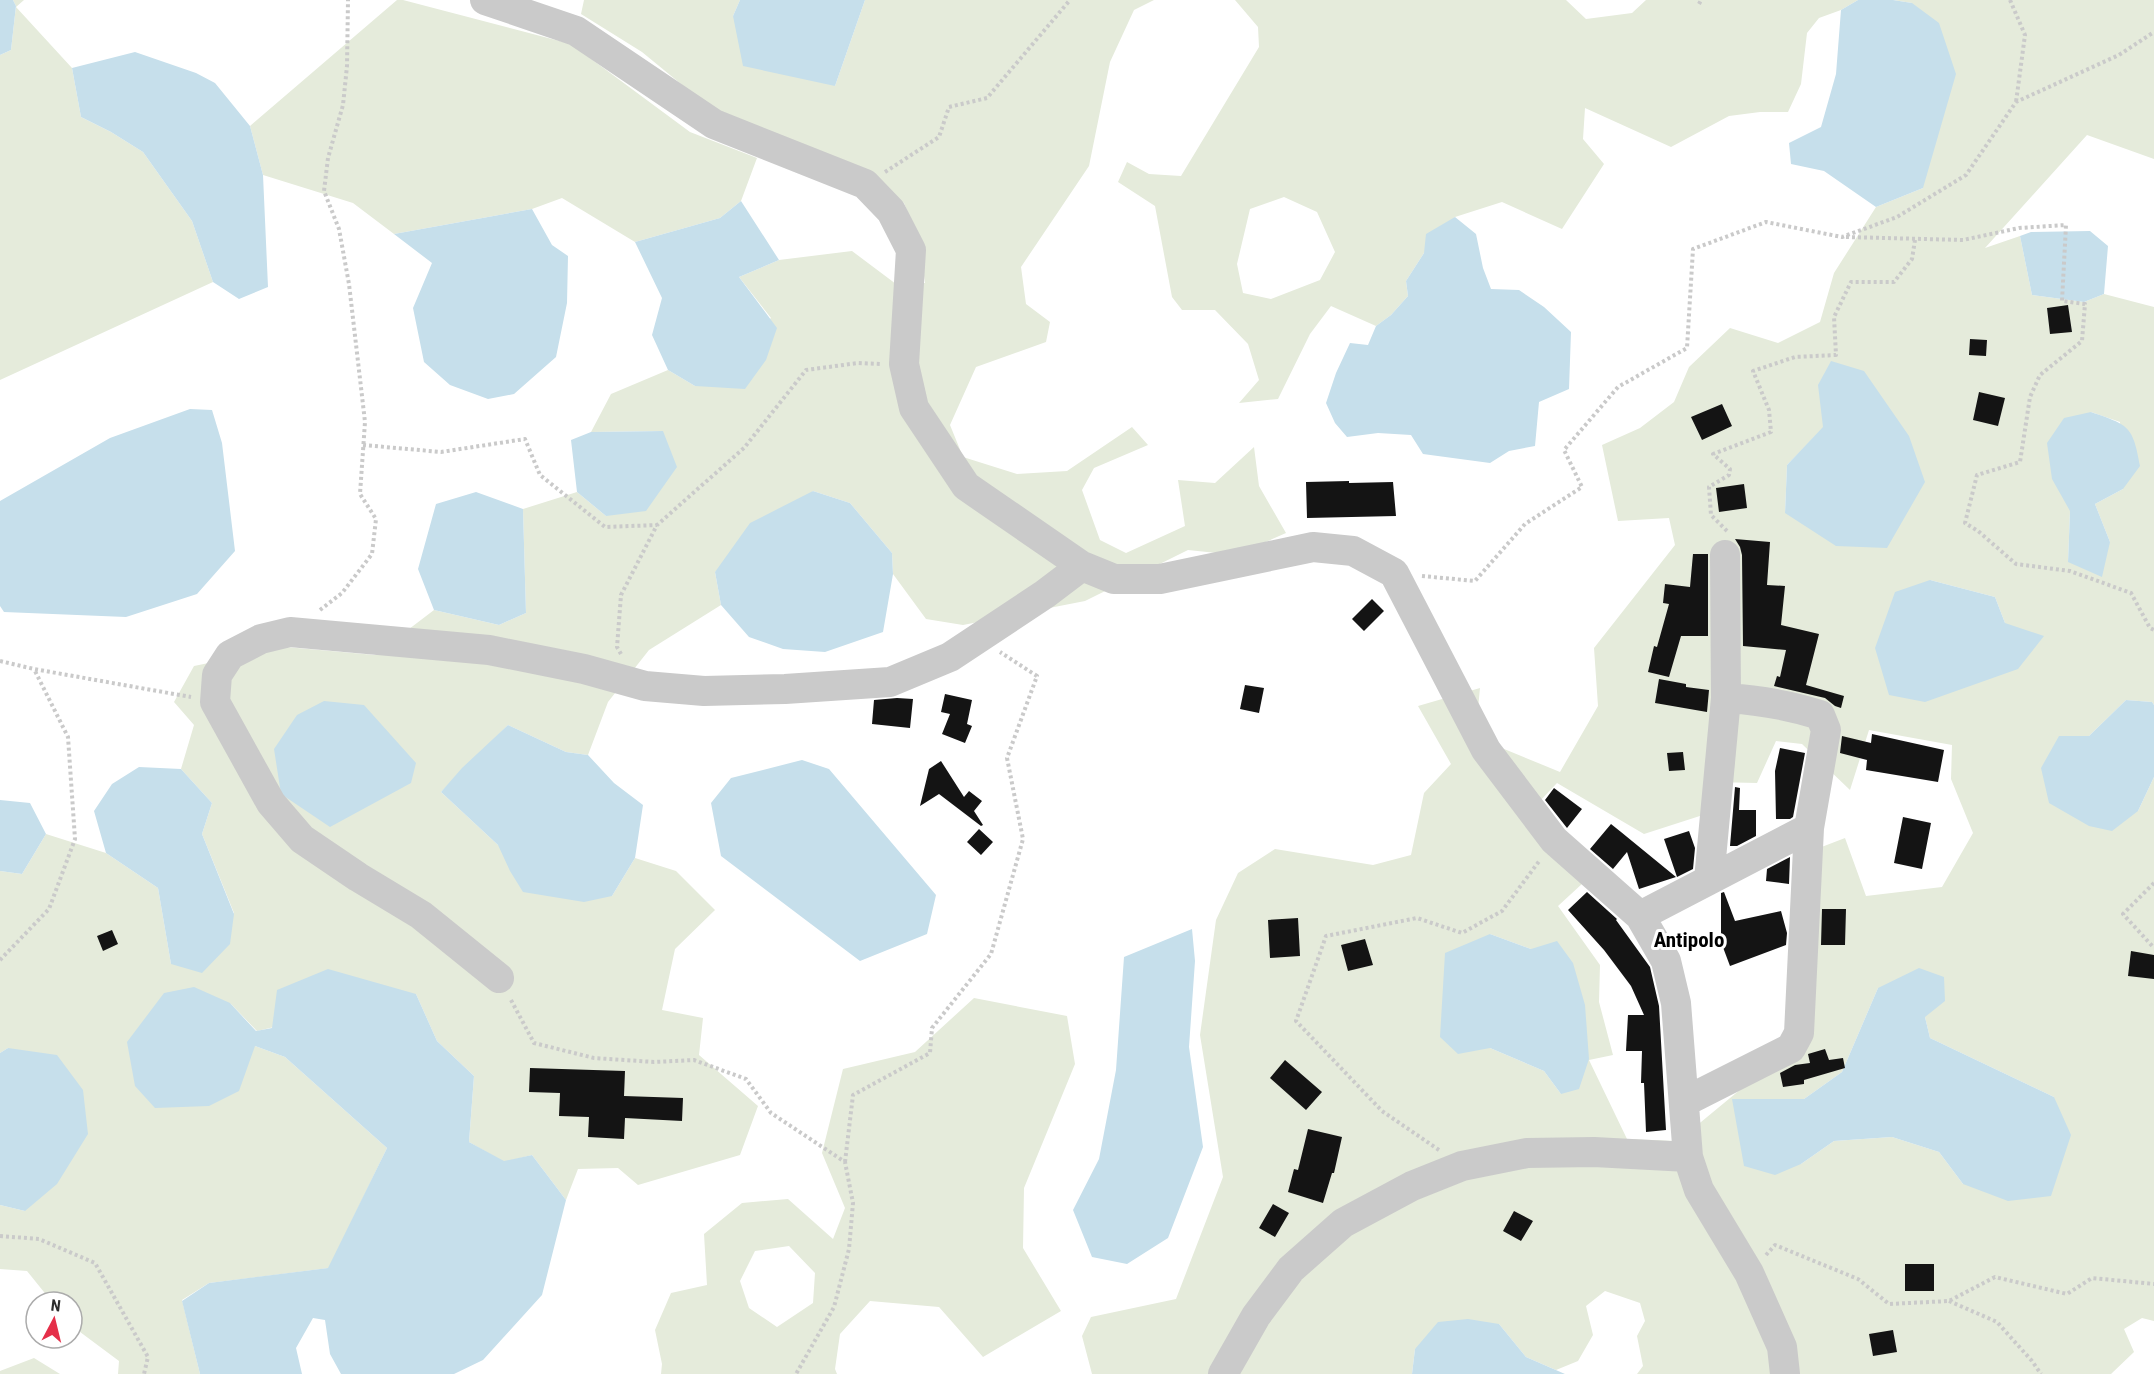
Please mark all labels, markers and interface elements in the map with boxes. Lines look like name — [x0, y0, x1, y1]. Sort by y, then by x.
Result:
district label: Antipolo — [1654, 928, 1724, 952]
north arrow — [24, 1290, 84, 1350]
text: N — [50, 1296, 62, 1316]

